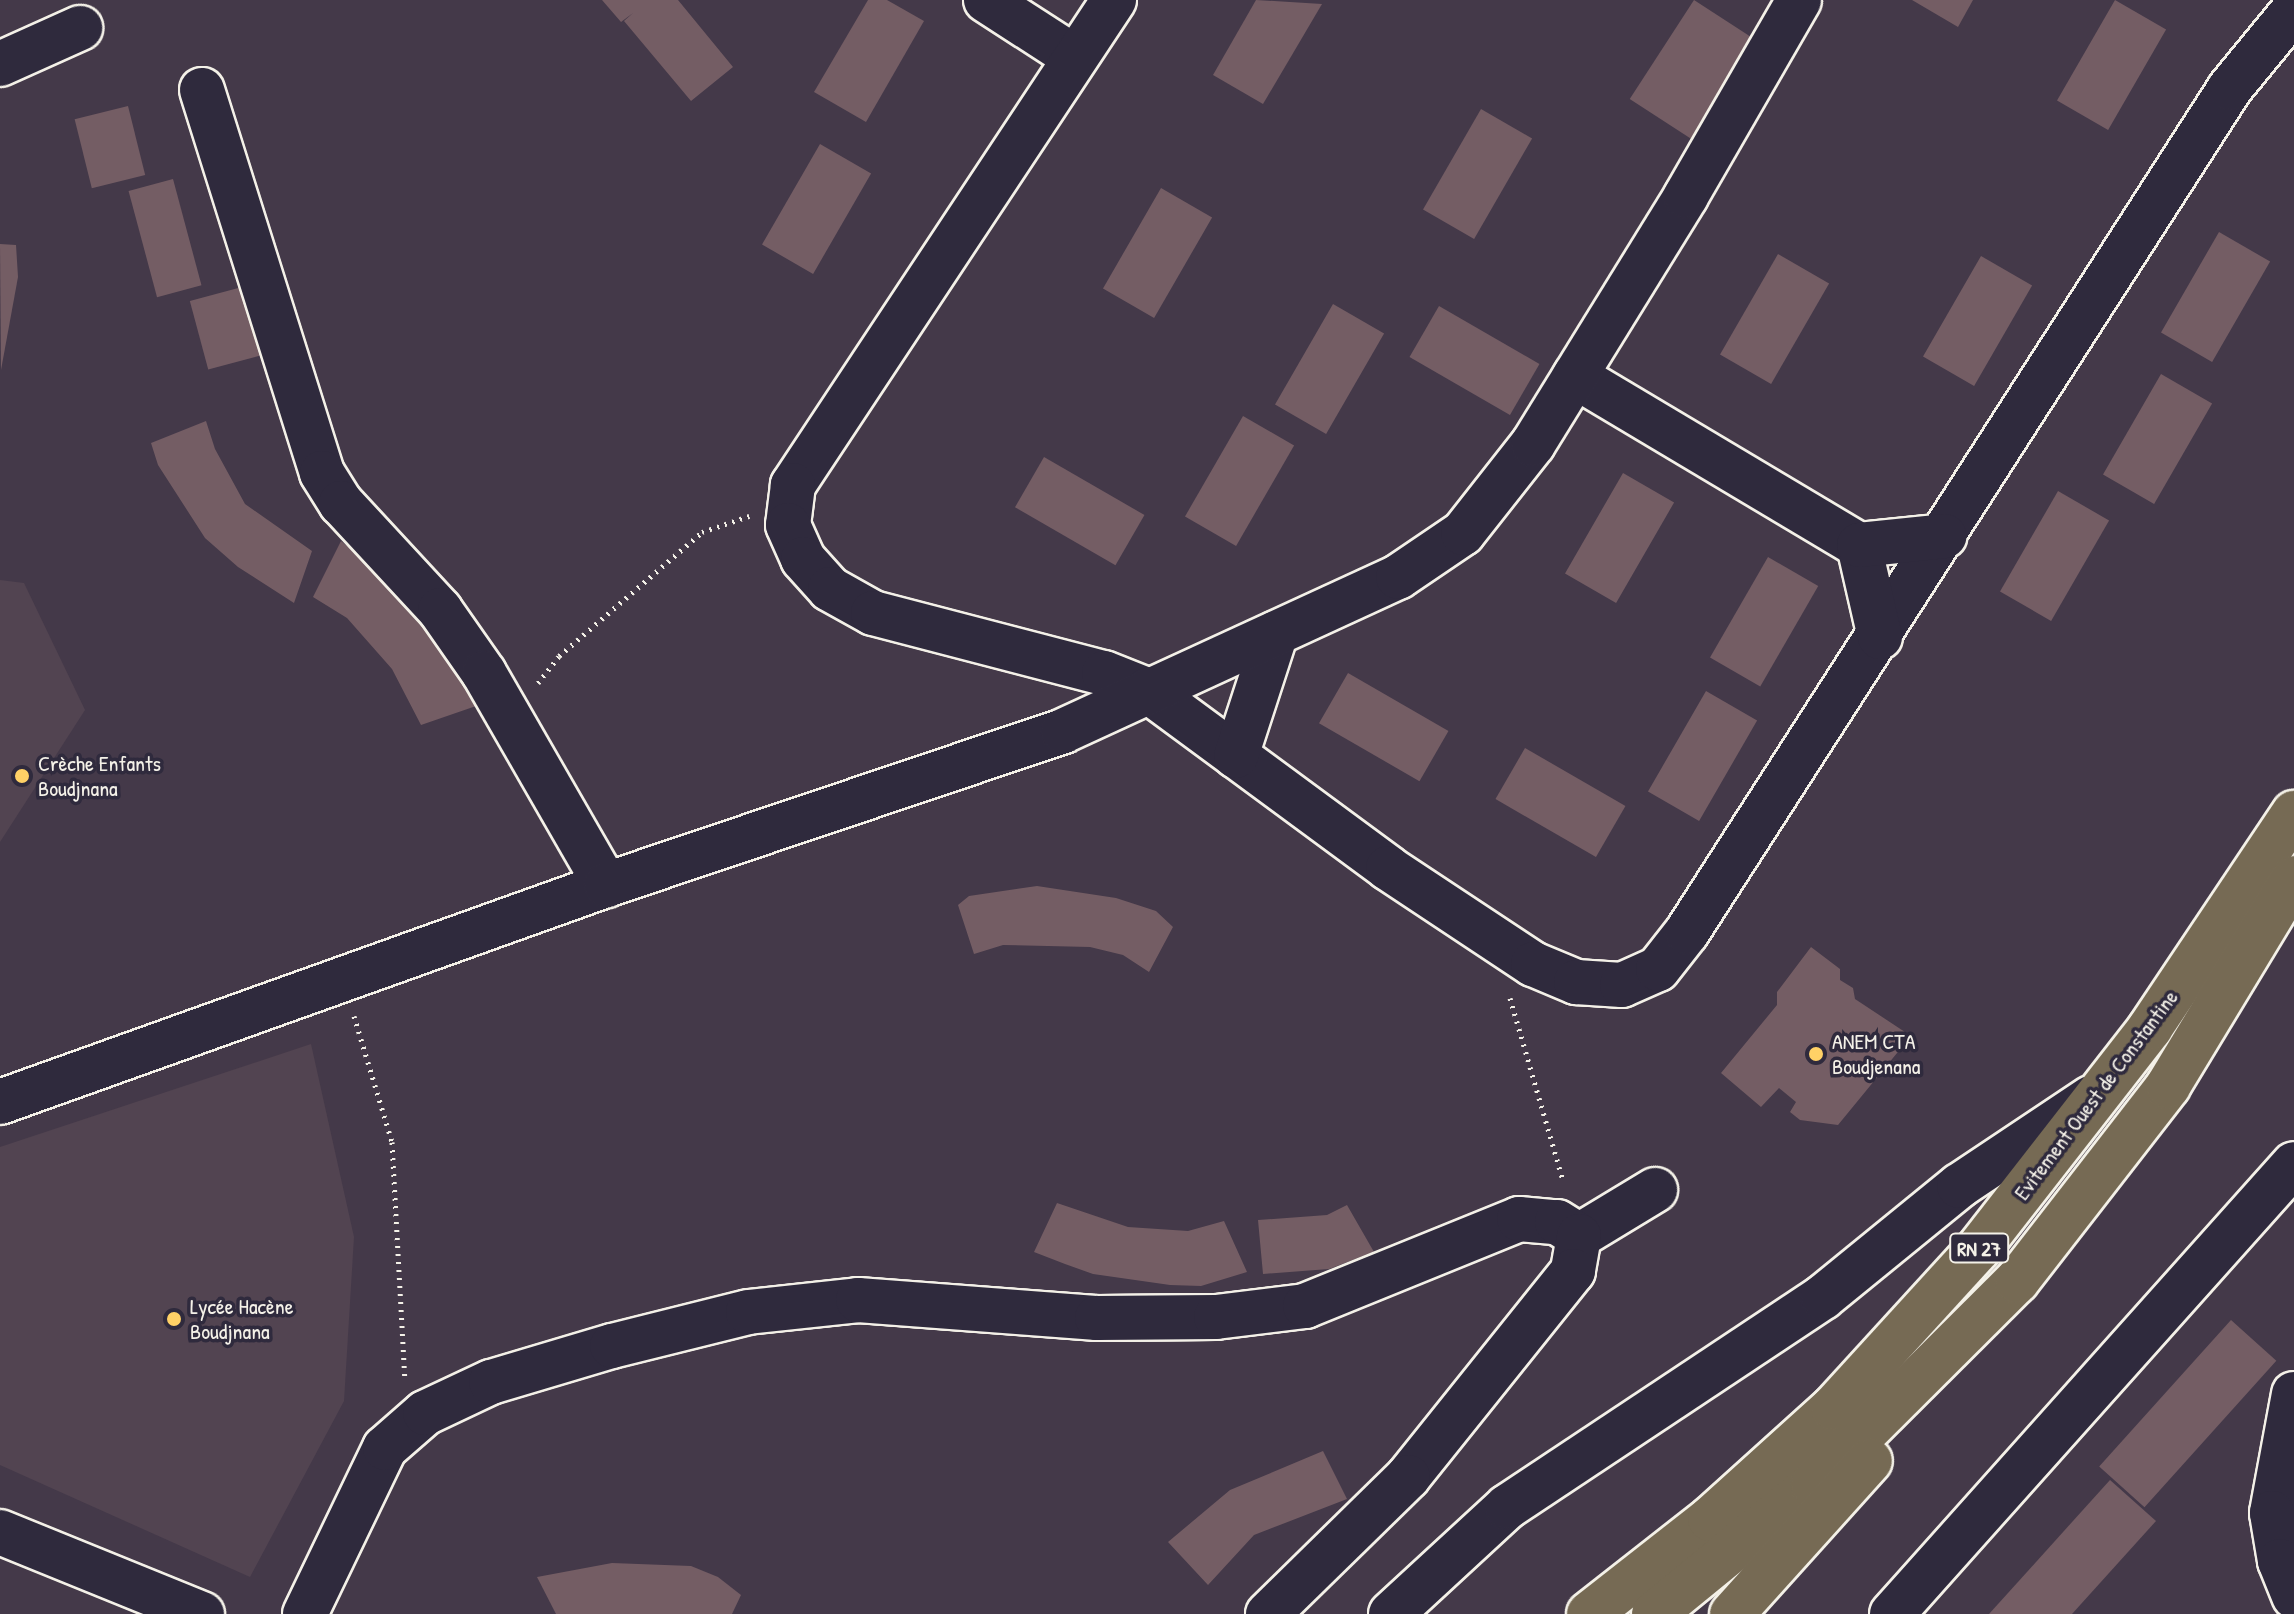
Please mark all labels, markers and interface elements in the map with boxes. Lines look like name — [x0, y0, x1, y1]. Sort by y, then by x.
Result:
place label: Crèche Enfants Boudjnana — [38, 750, 161, 802]
marker: Crèche Enfants Boudjnana — [13, 767, 31, 785]
street label: Evitement Ouest de Constantine — [2008, 985, 2184, 1205]
place label: ANEM CTA Boudjenana — [1832, 1028, 1920, 1080]
marker: ANEM CTA Boudjenana — [1807, 1045, 1825, 1063]
road number: RN 27 — [1949, 1232, 2009, 1264]
place label: Lycée Hacène Boudjnana — [190, 1293, 294, 1344]
marker: Lycée Hacène Boudjnana — [165, 1310, 183, 1328]

